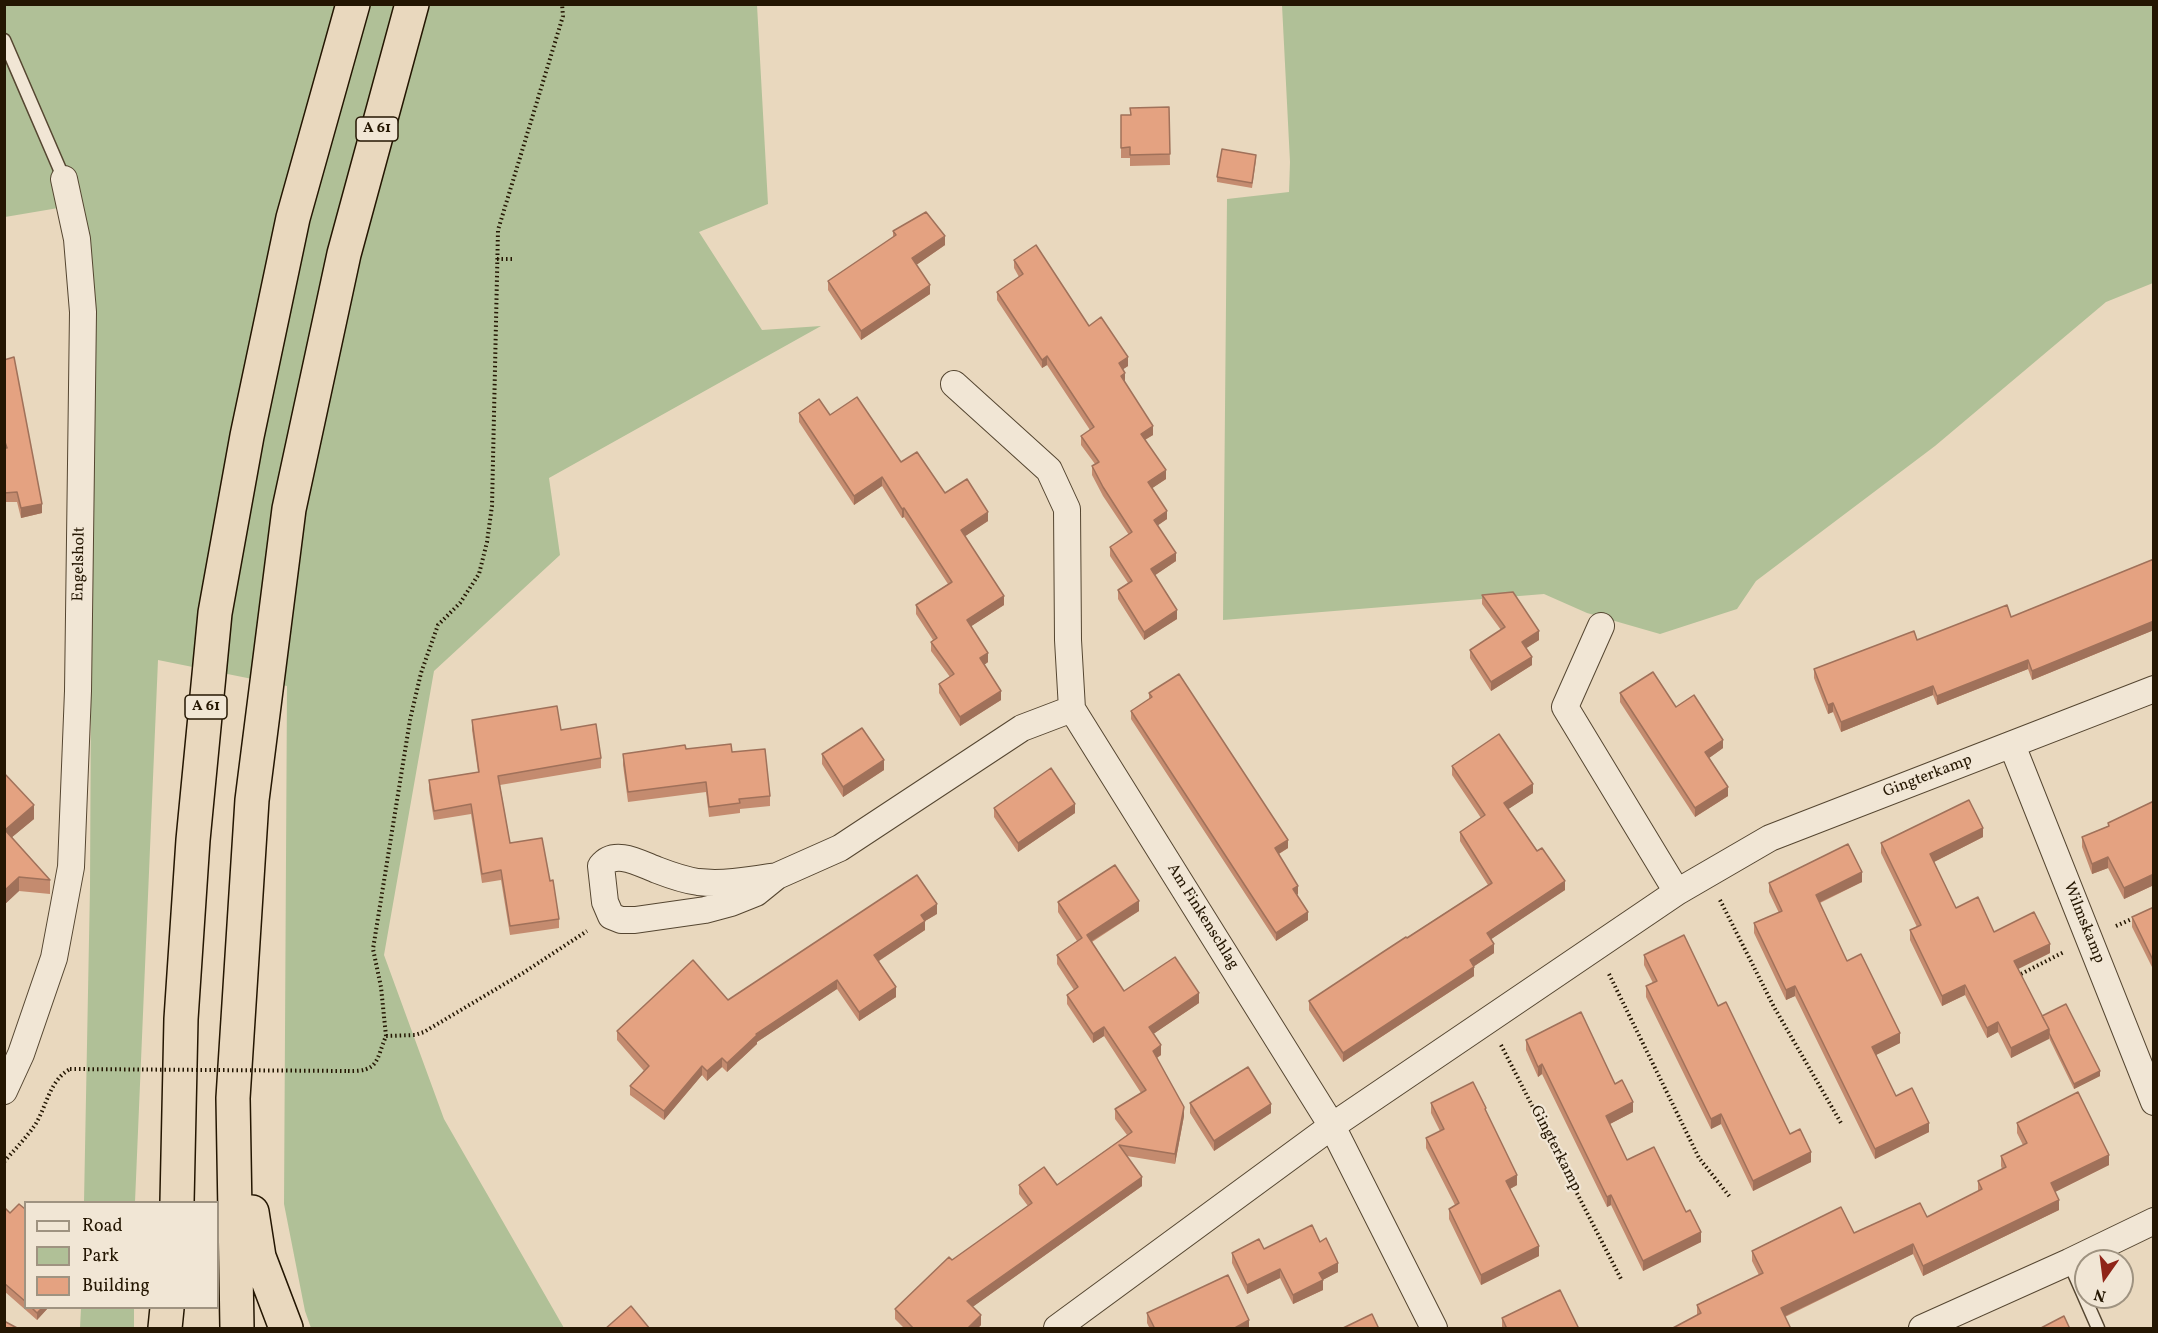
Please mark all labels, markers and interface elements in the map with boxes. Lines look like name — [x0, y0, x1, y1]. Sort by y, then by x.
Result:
road number: A 61 — [356, 117, 398, 141]
street label: Engelsholt — [70, 526, 90, 602]
road number: A 61 — [185, 695, 227, 719]
street label: Gingterkamp — [1881, 751, 1975, 803]
street label: Am Finkenschlag — [1162, 861, 1242, 973]
street label: Wilmskamp — [2058, 879, 2108, 967]
street label: Gingterkamp — [1525, 1103, 1585, 1195]
legend — [24, 1201, 219, 1309]
text: Road — [82, 1214, 123, 1239]
text: Park — [82, 1244, 119, 1269]
north arrow — [2074, 1249, 2134, 1309]
text: Building — [82, 1274, 150, 1299]
text: N — [2092, 1282, 2108, 1307]

